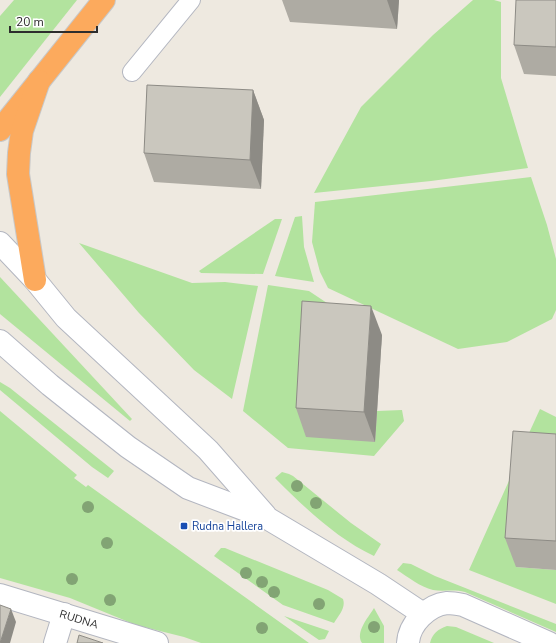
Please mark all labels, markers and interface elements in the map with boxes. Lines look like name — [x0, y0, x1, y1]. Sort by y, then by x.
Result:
scale bar — [10, 8, 97, 34]
text: 20 m — [16, 14, 44, 30]
place label: Rudna Hallera — [192, 519, 263, 534]
marker: Rudna Hallera — [179, 521, 189, 531]
street label: RUDNA — [58, 607, 100, 632]

